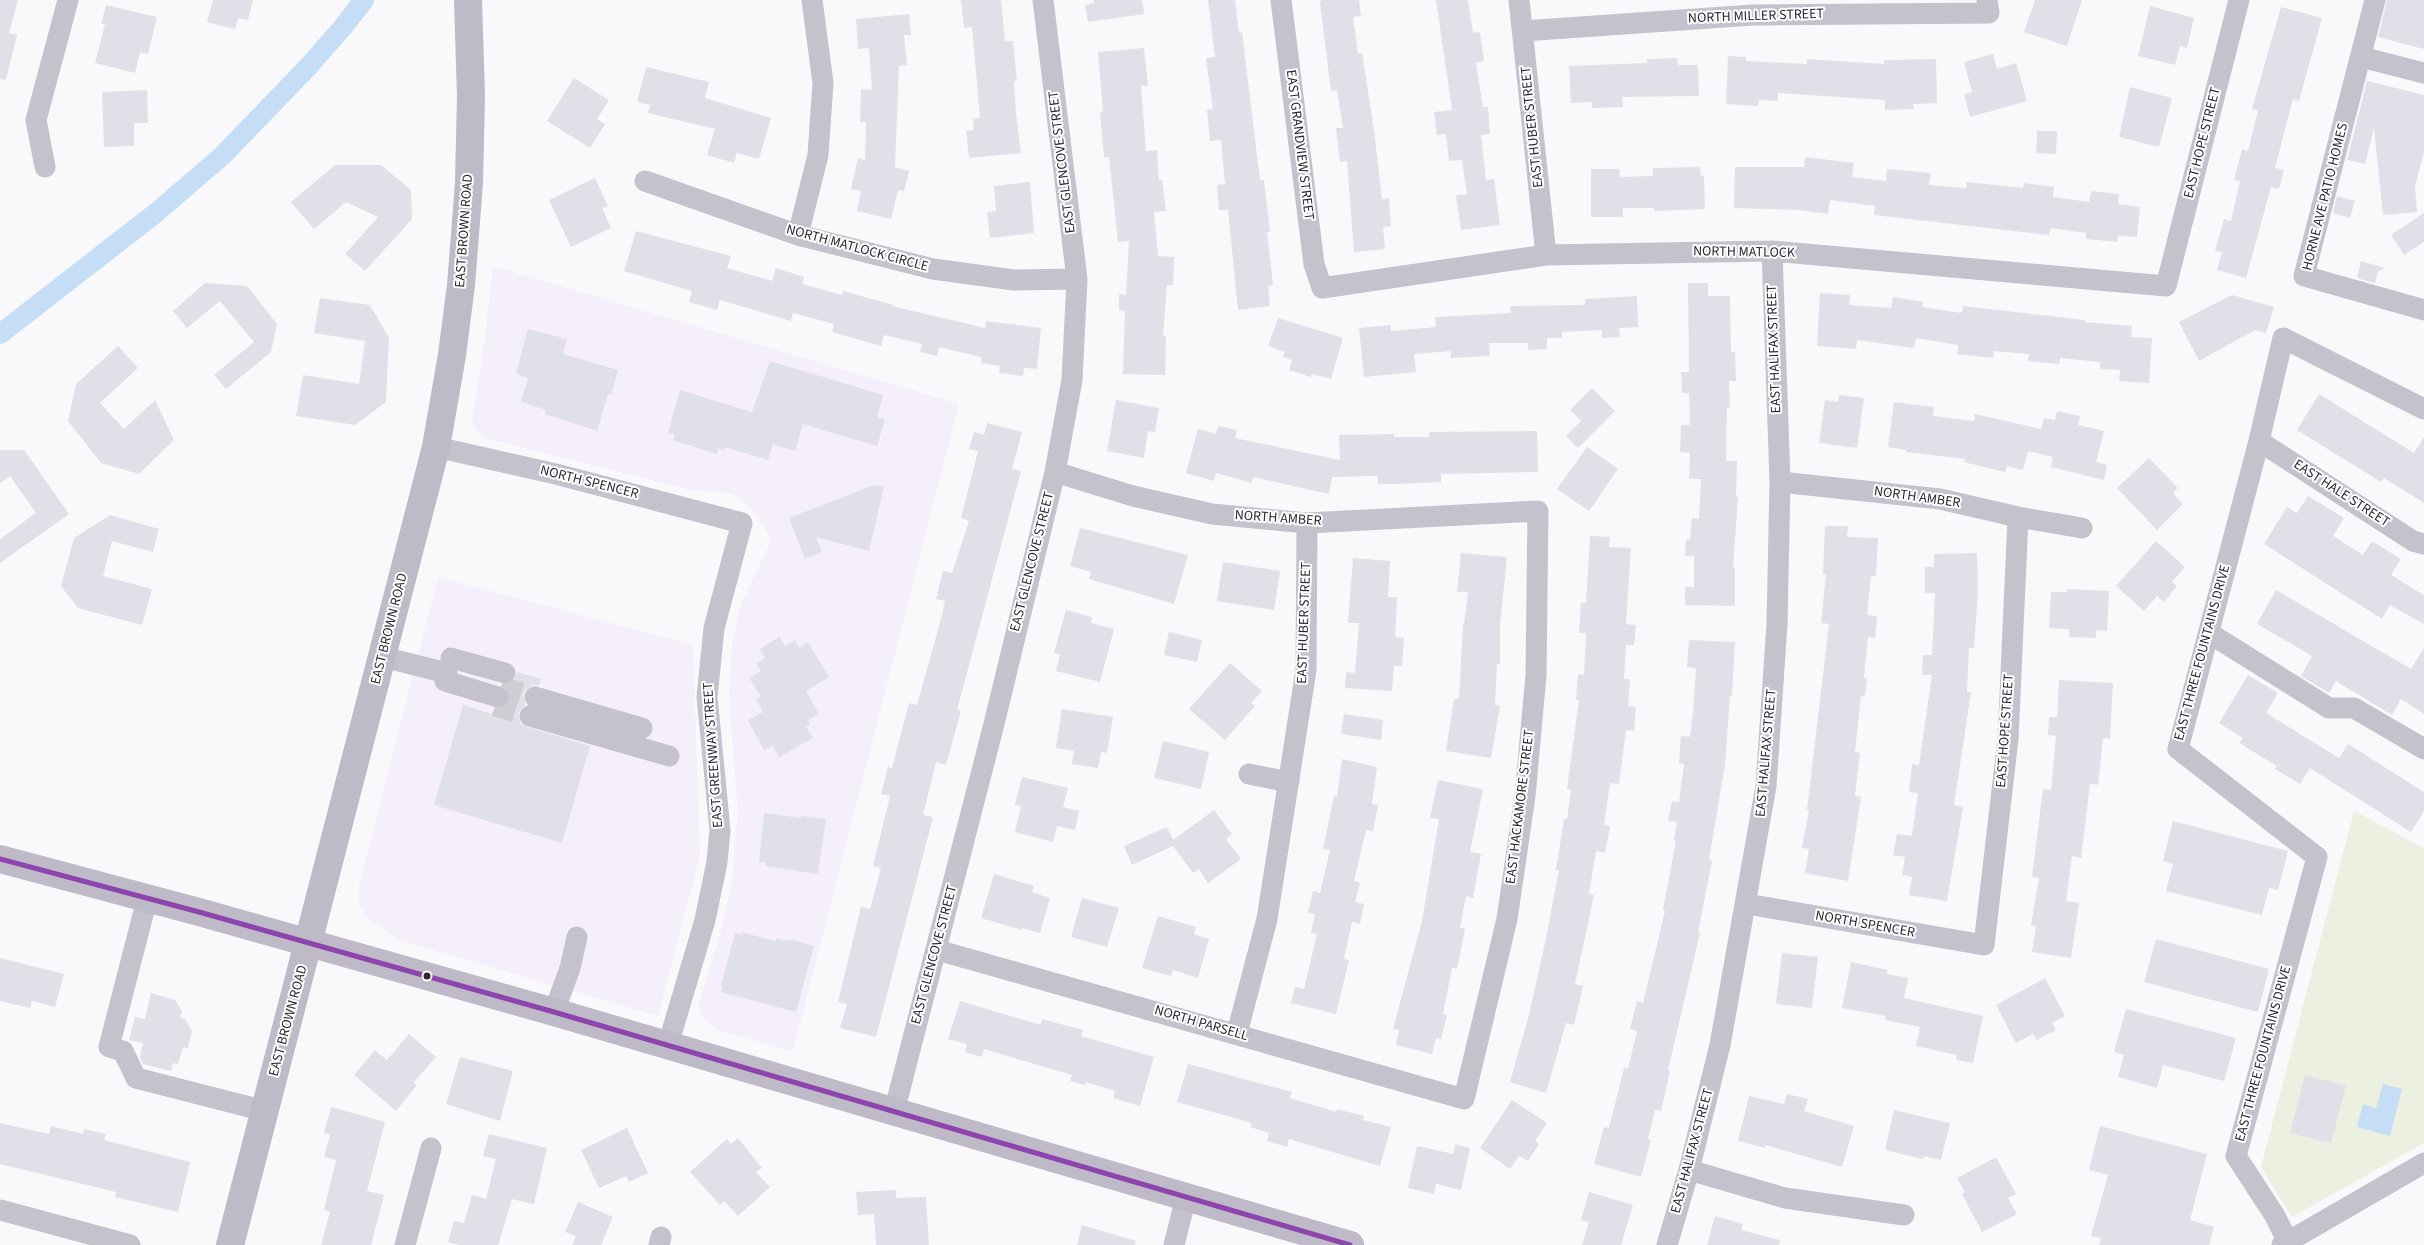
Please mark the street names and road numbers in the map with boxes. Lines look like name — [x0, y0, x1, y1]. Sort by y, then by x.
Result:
street label: NORTH MILLER STREET — [1688, 6, 1824, 28]
street label: EAST HUBER STREET — [1518, 65, 1548, 189]
street label: EAST GRANDVIEW STREET — [1281, 69, 1317, 221]
street label: EAST HOPE STREET — [2181, 86, 2225, 200]
street label: EAST GLENCOVE STREET — [1046, 90, 1080, 234]
street label: HORNE AVE PATIO HOMES — [2300, 122, 2352, 272]
street label: EAST BROWN ROAD — [453, 174, 477, 288]
street label: NORTH MATLOCK CIRCLE — [784, 222, 930, 276]
street label: NORTH MATLOCK — [1693, 244, 1795, 262]
street label: EAST HALIFAX STREET — [1764, 284, 1786, 414]
street label: EAST HALE STREET — [2290, 457, 2392, 531]
street label: NORTH SPENCER — [538, 463, 640, 503]
street label: NORTH AMBER — [1873, 484, 1961, 512]
street label: EAST GLENCOVE STREET — [1008, 490, 1058, 634]
street label: NORTH AMBER — [1234, 508, 1322, 530]
street label: EAST HUBER STREET — [1294, 562, 1316, 684]
street label: EAST THREE FOUNTAINS DRIVE — [2171, 563, 2235, 743]
street label: EAST BROWN ROAD — [368, 572, 412, 686]
street label: EAST HOPE STREET — [1994, 674, 2018, 788]
street label: EAST GREENWAY STREET — [701, 682, 727, 828]
street label: EAST HALIFAX STREET — [1753, 688, 1781, 818]
street label: EAST HACKAMORE STREET — [1503, 729, 1539, 885]
street label: EAST GLENCOVE STREET — [908, 884, 962, 1026]
street label: NORTH SPENCER — [1814, 908, 1916, 942]
street label: EAST BROWN ROAD — [266, 964, 312, 1078]
street label: EAST THREE FOUNTAINS DRIVE — [2232, 964, 2296, 1144]
street label: NORTH PARSELL — [1152, 1003, 1250, 1045]
street label: EAST HALIFAX STREET — [1668, 1087, 1718, 1215]

